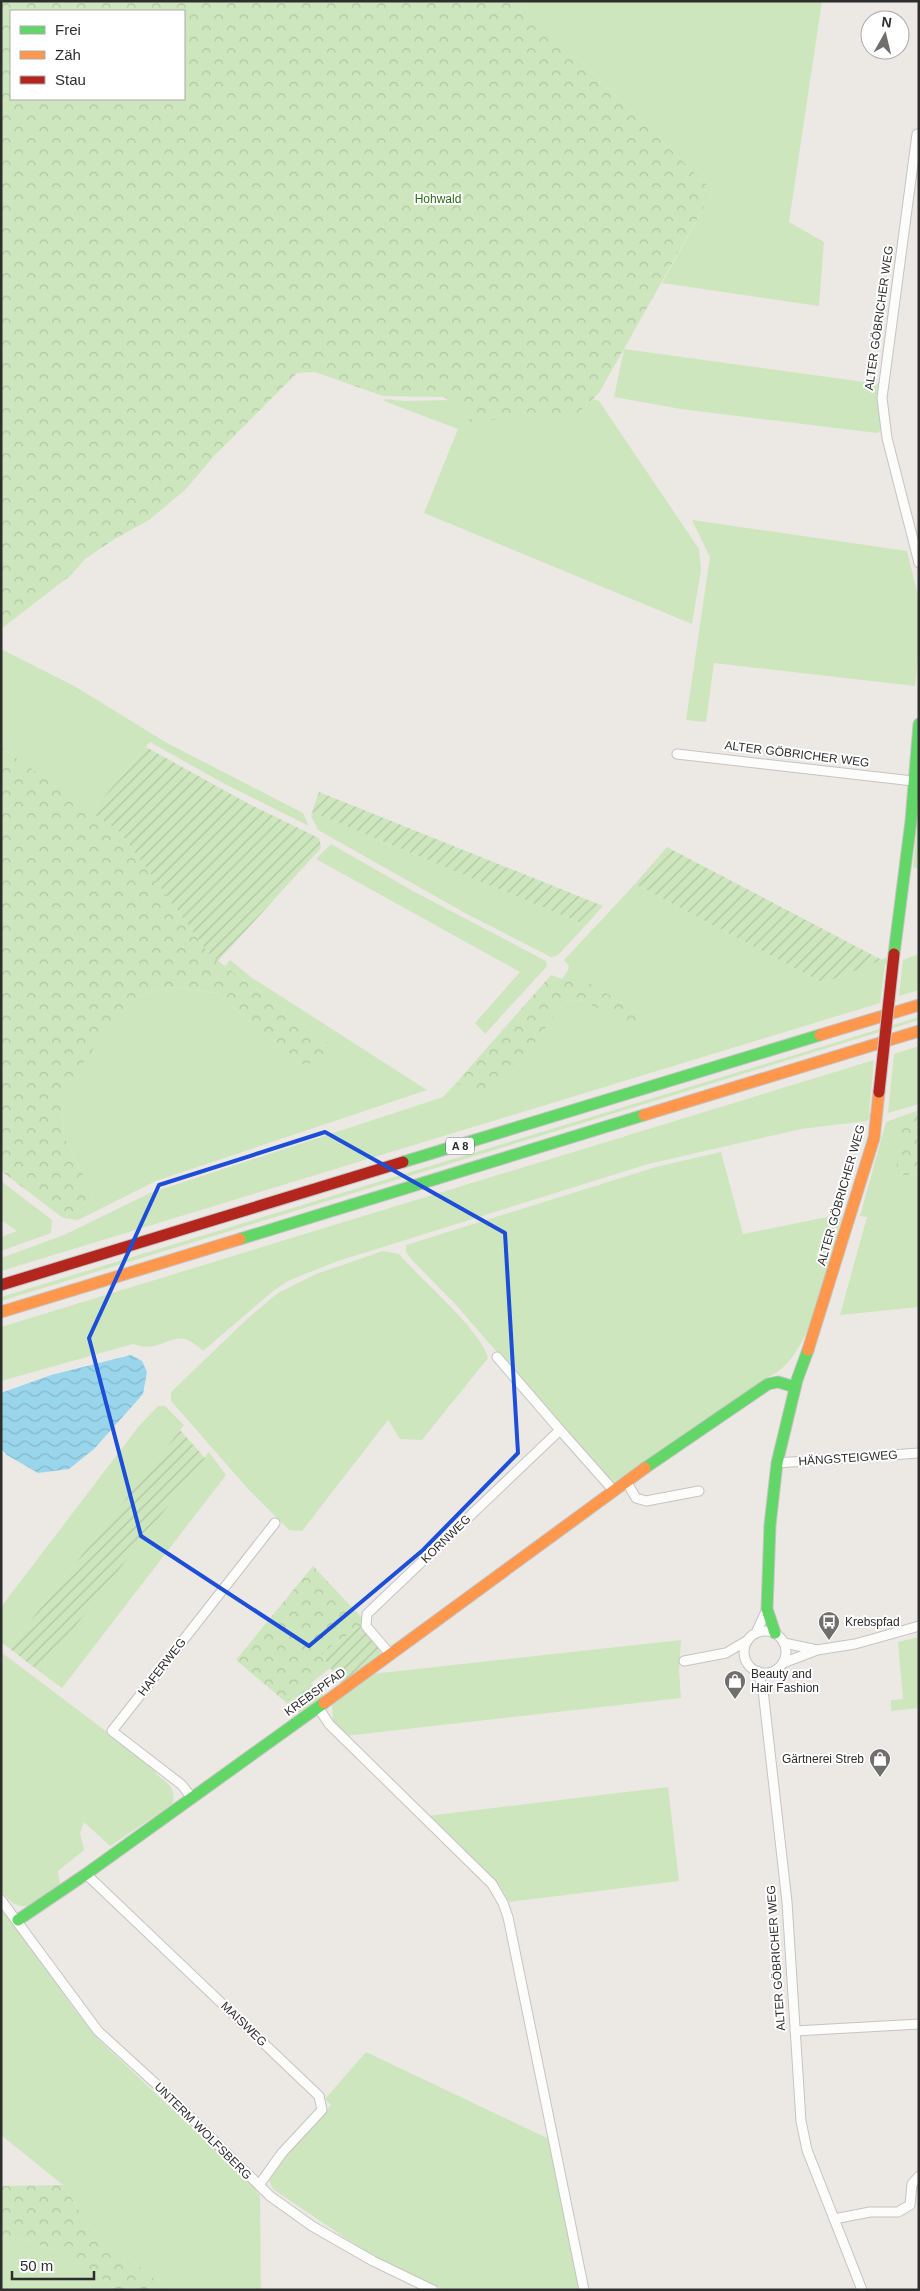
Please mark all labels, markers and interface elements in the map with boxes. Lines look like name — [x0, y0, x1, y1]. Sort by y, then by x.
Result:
legend — [10, 10, 185, 100]
north arrow — [860, 10, 910, 60]
text: N — [881, 13, 893, 31]
text: Frei — [55, 21, 81, 38]
text: Zäh — [55, 46, 81, 63]
text: Stau — [55, 71, 86, 88]
park label: Hohwald — [415, 192, 461, 206]
street label: ALTER GÖBRICHER WEG — [862, 245, 896, 391]
street label: ALTER GÖBRICHER WEG — [724, 738, 870, 770]
street label: ALTER GÖBRICHER WEG — [814, 1123, 868, 1267]
road number: A 8 — [446, 1138, 474, 1154]
street label: HÄNGSTEIGWEG — [798, 1448, 898, 1468]
street label: KORNWEG — [418, 1512, 474, 1566]
bus stop icon: Krebspfad — [817, 1610, 841, 1641]
place label: Krebspfad — [845, 1615, 900, 1629]
street label: HAFERWEG — [135, 1635, 189, 1699]
street label: KREBSPFAD — [282, 1665, 349, 1719]
place label: Beauty and Hair Fashion — [751, 1667, 819, 1695]
shop icon: Beauty and Hair Fashion — [723, 1669, 747, 1700]
shop icon: Gärtnerei Streb — [868, 1747, 892, 1778]
place label: Gärtnerei Streb — [782, 1752, 864, 1766]
street label: ALTER GÖBRICHER WEG — [764, 1885, 788, 2031]
street label: MAISWEG — [218, 1999, 270, 2049]
street label: UNTERM WOLFSBERG — [152, 2080, 254, 2182]
scale bar — [12, 2248, 95, 2280]
text: 50 m — [20, 2257, 53, 2274]

